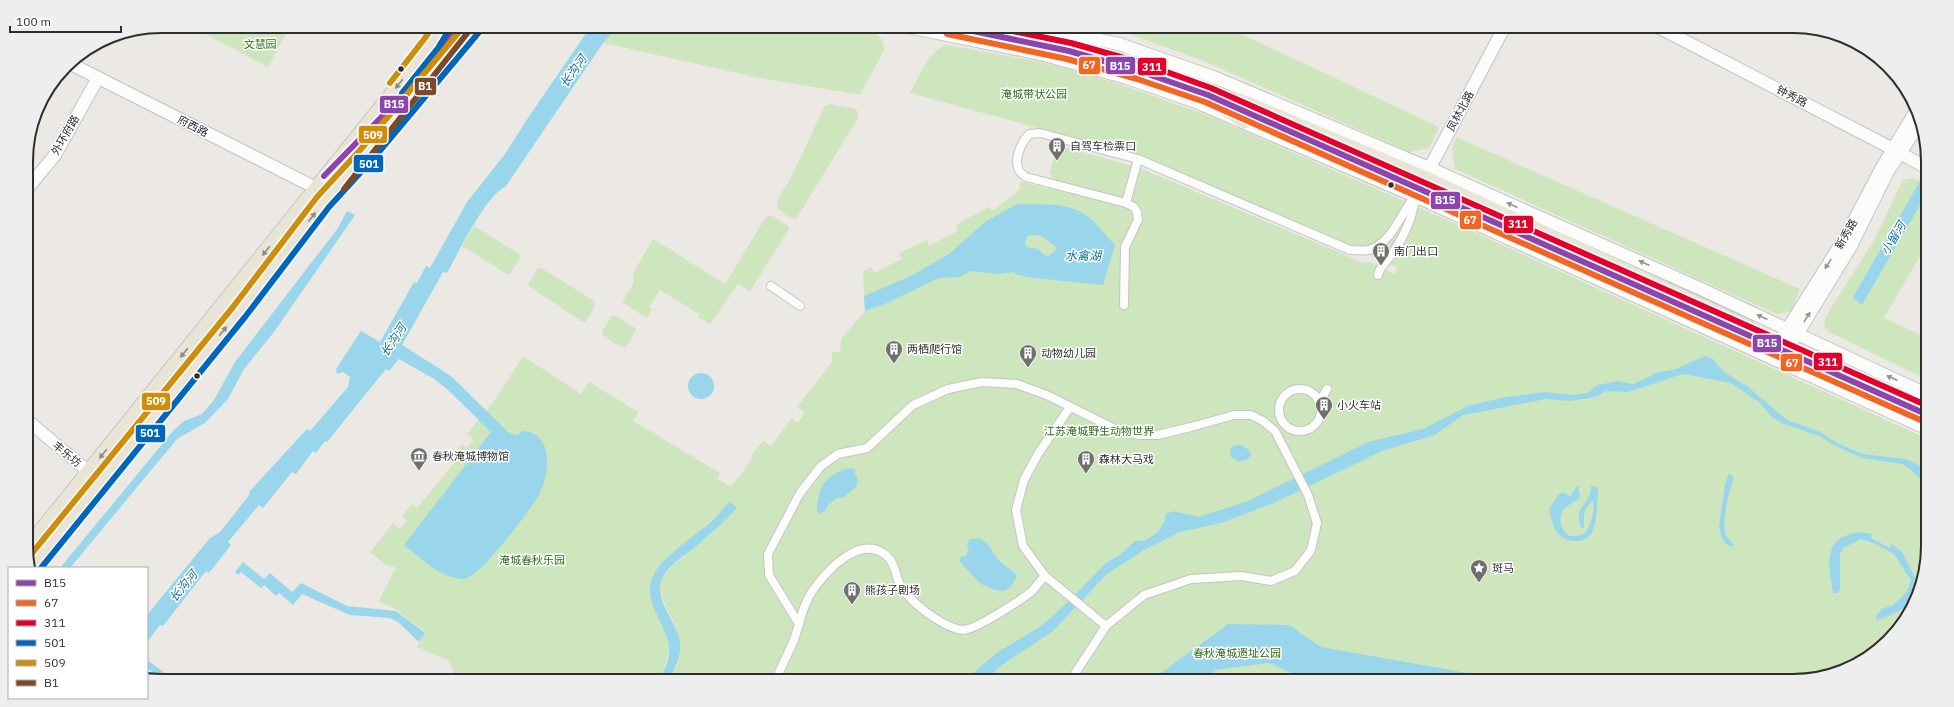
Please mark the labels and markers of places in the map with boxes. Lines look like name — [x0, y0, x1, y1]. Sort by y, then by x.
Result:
unlabelled marker — [396, 64, 406, 74]
building icon: 自驾车检票口 — [1047, 136, 1067, 161]
place label: 自驾车检票口 — [1070, 139, 1136, 153]
unlabelled marker — [1386, 180, 1396, 190]
building icon: 南门出口 — [1371, 241, 1391, 266]
place label: 南门出口 — [1394, 244, 1438, 258]
building icon: 两栖爬行馆 — [884, 339, 904, 364]
place label: 两栖爬行馆 — [907, 342, 962, 356]
building icon: 动物幼儿园 — [1018, 343, 1038, 368]
place label: 动物幼儿园 — [1041, 346, 1096, 360]
unlabelled marker — [192, 371, 202, 381]
building icon: 小火车站 — [1314, 395, 1334, 420]
place label: 小火车站 — [1337, 398, 1381, 412]
museum icon: 春秋淹城博物馆 — [409, 446, 429, 471]
place label: 春秋淹城博物馆 — [432, 449, 509, 463]
building icon: 森林大马戏 — [1076, 449, 1096, 474]
place label: 森林大马戏 — [1099, 452, 1154, 466]
place icon: 斑马 — [1469, 558, 1489, 583]
place label: 斑马 — [1492, 561, 1514, 575]
building icon: 熊孩子剧场 — [842, 580, 862, 605]
place label: 熊孩子剧场 — [865, 583, 920, 597]

